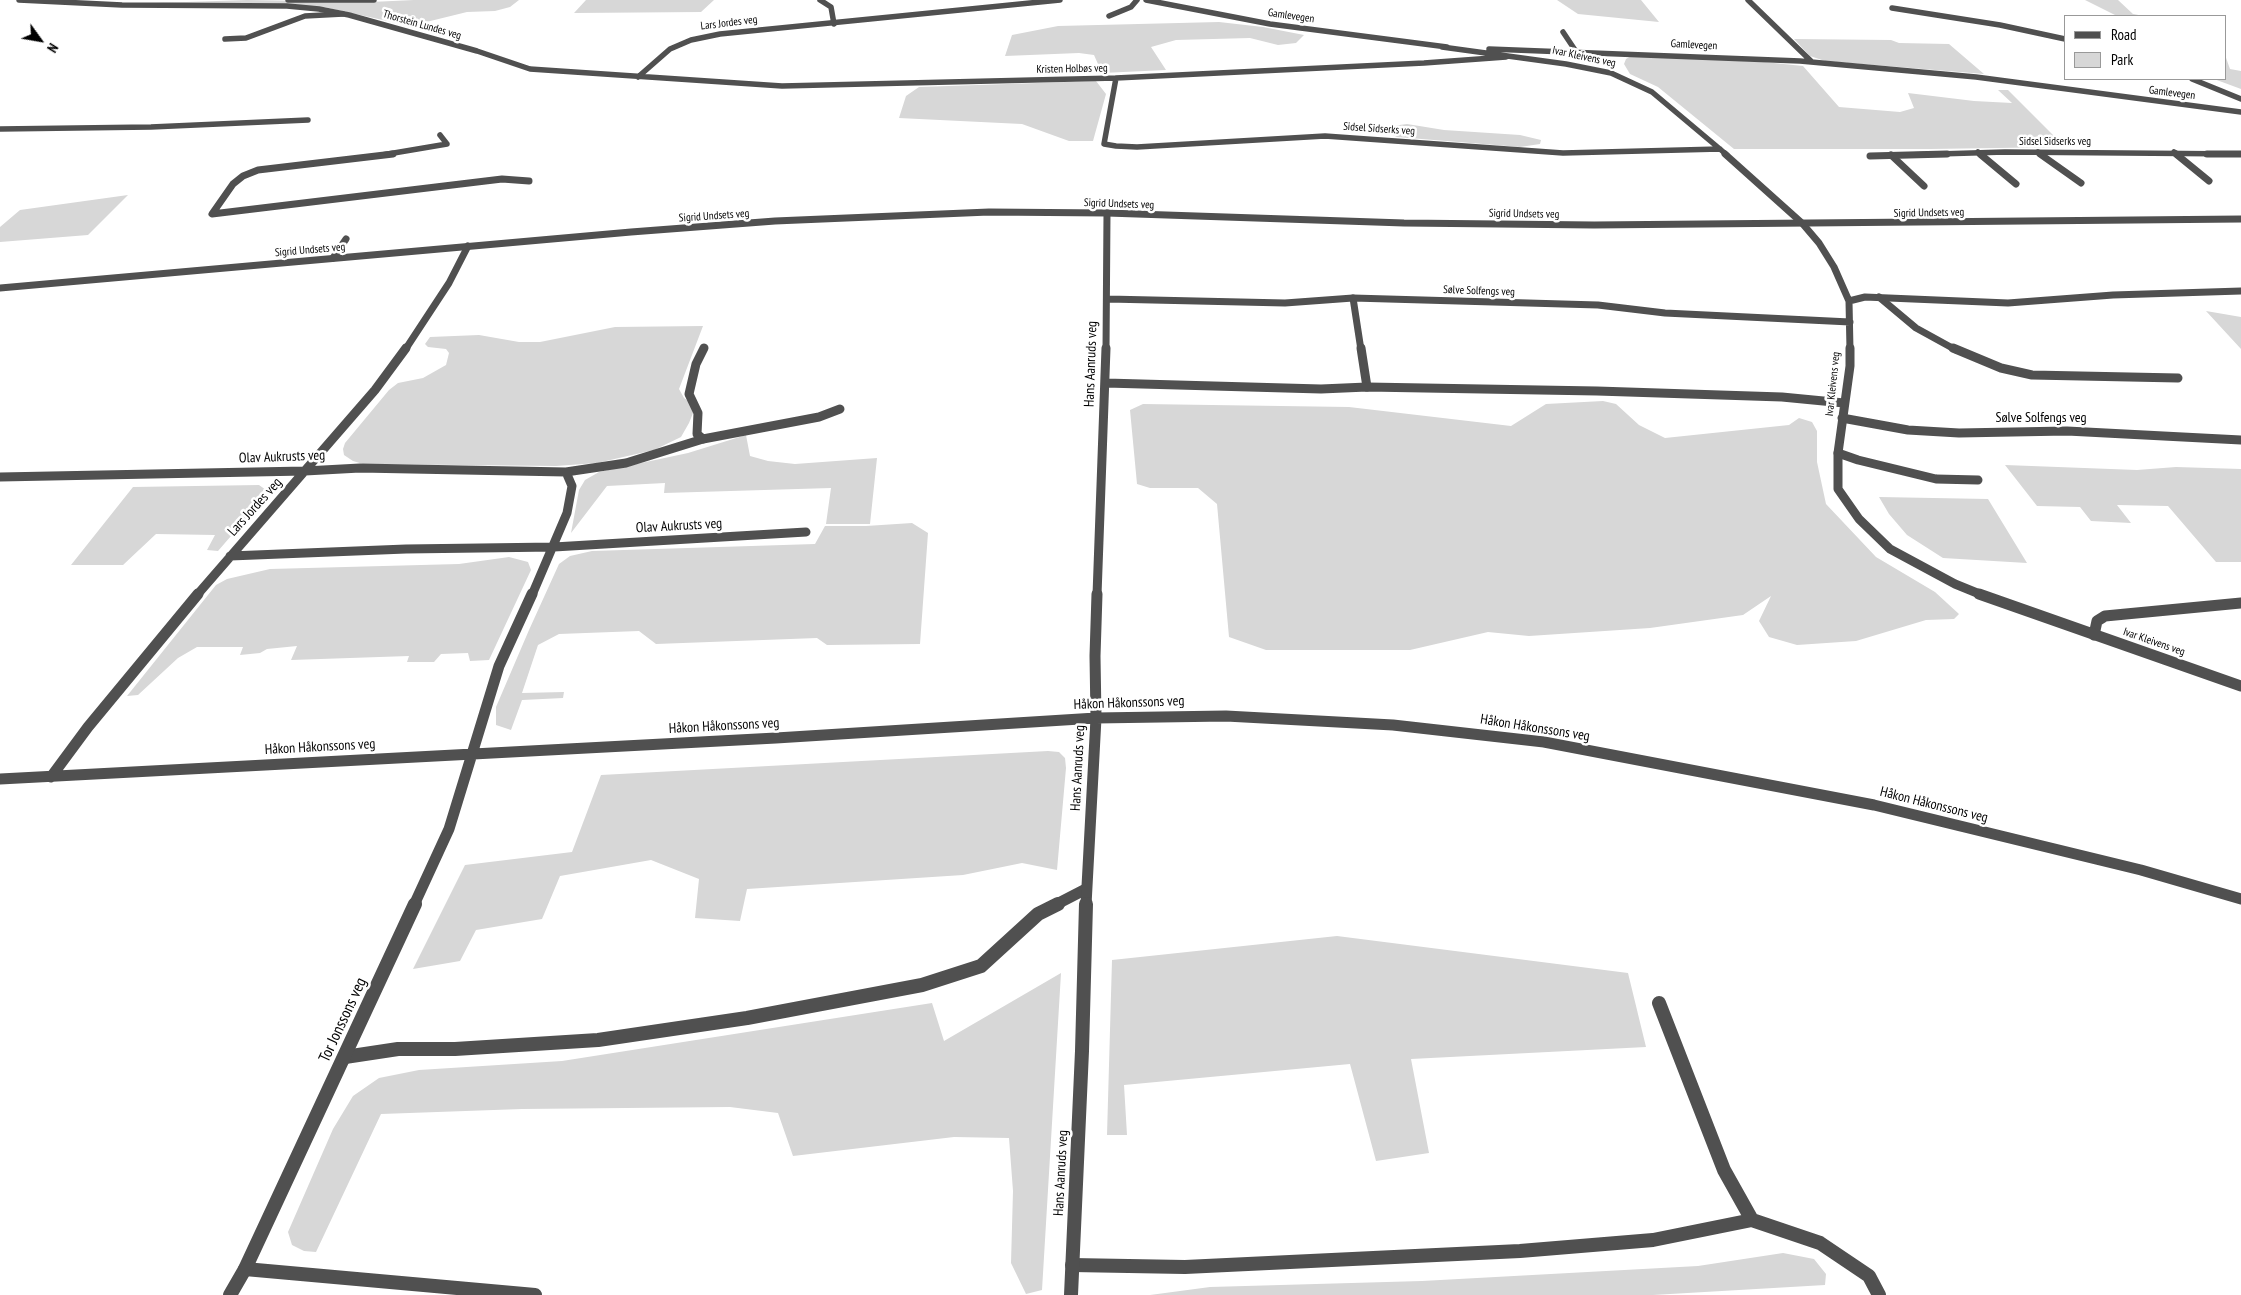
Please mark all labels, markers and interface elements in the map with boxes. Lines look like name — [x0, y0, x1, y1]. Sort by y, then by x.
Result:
street label: Gamlevegen — [1267, 6, 1315, 26]
street label: Thorstein Lundes veg — [381, 7, 463, 43]
street label: Lars Jordes veg — [700, 13, 758, 33]
north arrow — [15, 15, 65, 65]
legend — [2064, 15, 2226, 80]
text: Road — [2111, 25, 2137, 44]
street label: Gamlevegen — [1670, 37, 1718, 53]
text: N — [43, 40, 62, 56]
street label: Ivar Kleivens veg — [1551, 44, 1617, 70]
text: Park — [2111, 50, 2133, 69]
street label: Kristen Holbøs veg — [1036, 62, 1108, 76]
street label: Gamlevegen — [2148, 84, 2196, 102]
street label: Sidsel Sidserks veg — [1343, 120, 1415, 138]
street label: Sidsel Sidserks veg — [2019, 135, 2091, 149]
street label: Sigrid Undsets veg — [1084, 196, 1154, 212]
street label: Sigrid Undsets veg — [1894, 206, 1964, 220]
street label: Sigrid Undsets veg — [678, 207, 750, 225]
street label: Sigrid Undsets veg — [1489, 207, 1559, 221]
street label: Sigrid Undsets veg — [274, 240, 346, 260]
street label: Sølve Solfengs veg — [1443, 283, 1515, 299]
street label: Hans Aanruds veg — [1081, 321, 1101, 407]
street label: Ivar Kleivens veg — [1823, 351, 1843, 417]
street label: Sølve Solfengs veg — [1995, 410, 2087, 426]
street label: Olav Aukrusts veg — [239, 447, 325, 467]
street label: Lars Jordes veg — [224, 474, 286, 540]
street label: Olav Aukrusts veg — [635, 515, 723, 537]
street label: Ivar Kleivens veg — [2121, 625, 2187, 659]
street label: Håkon Håkonssons veg — [1073, 693, 1185, 713]
street label: Håkon Håkonssons veg — [1479, 711, 1591, 745]
street label: Håkon Håkonssons veg — [668, 715, 780, 737]
street label: Hans Aanruds veg — [1067, 725, 1089, 811]
street label: Håkon Håkonssons veg — [264, 736, 376, 758]
street label: Håkon Håkonssons veg — [1878, 783, 1990, 827]
street label: Tor Jonssons veg — [315, 975, 371, 1065]
street label: Hans Aanruds veg — [1050, 1130, 1072, 1216]

